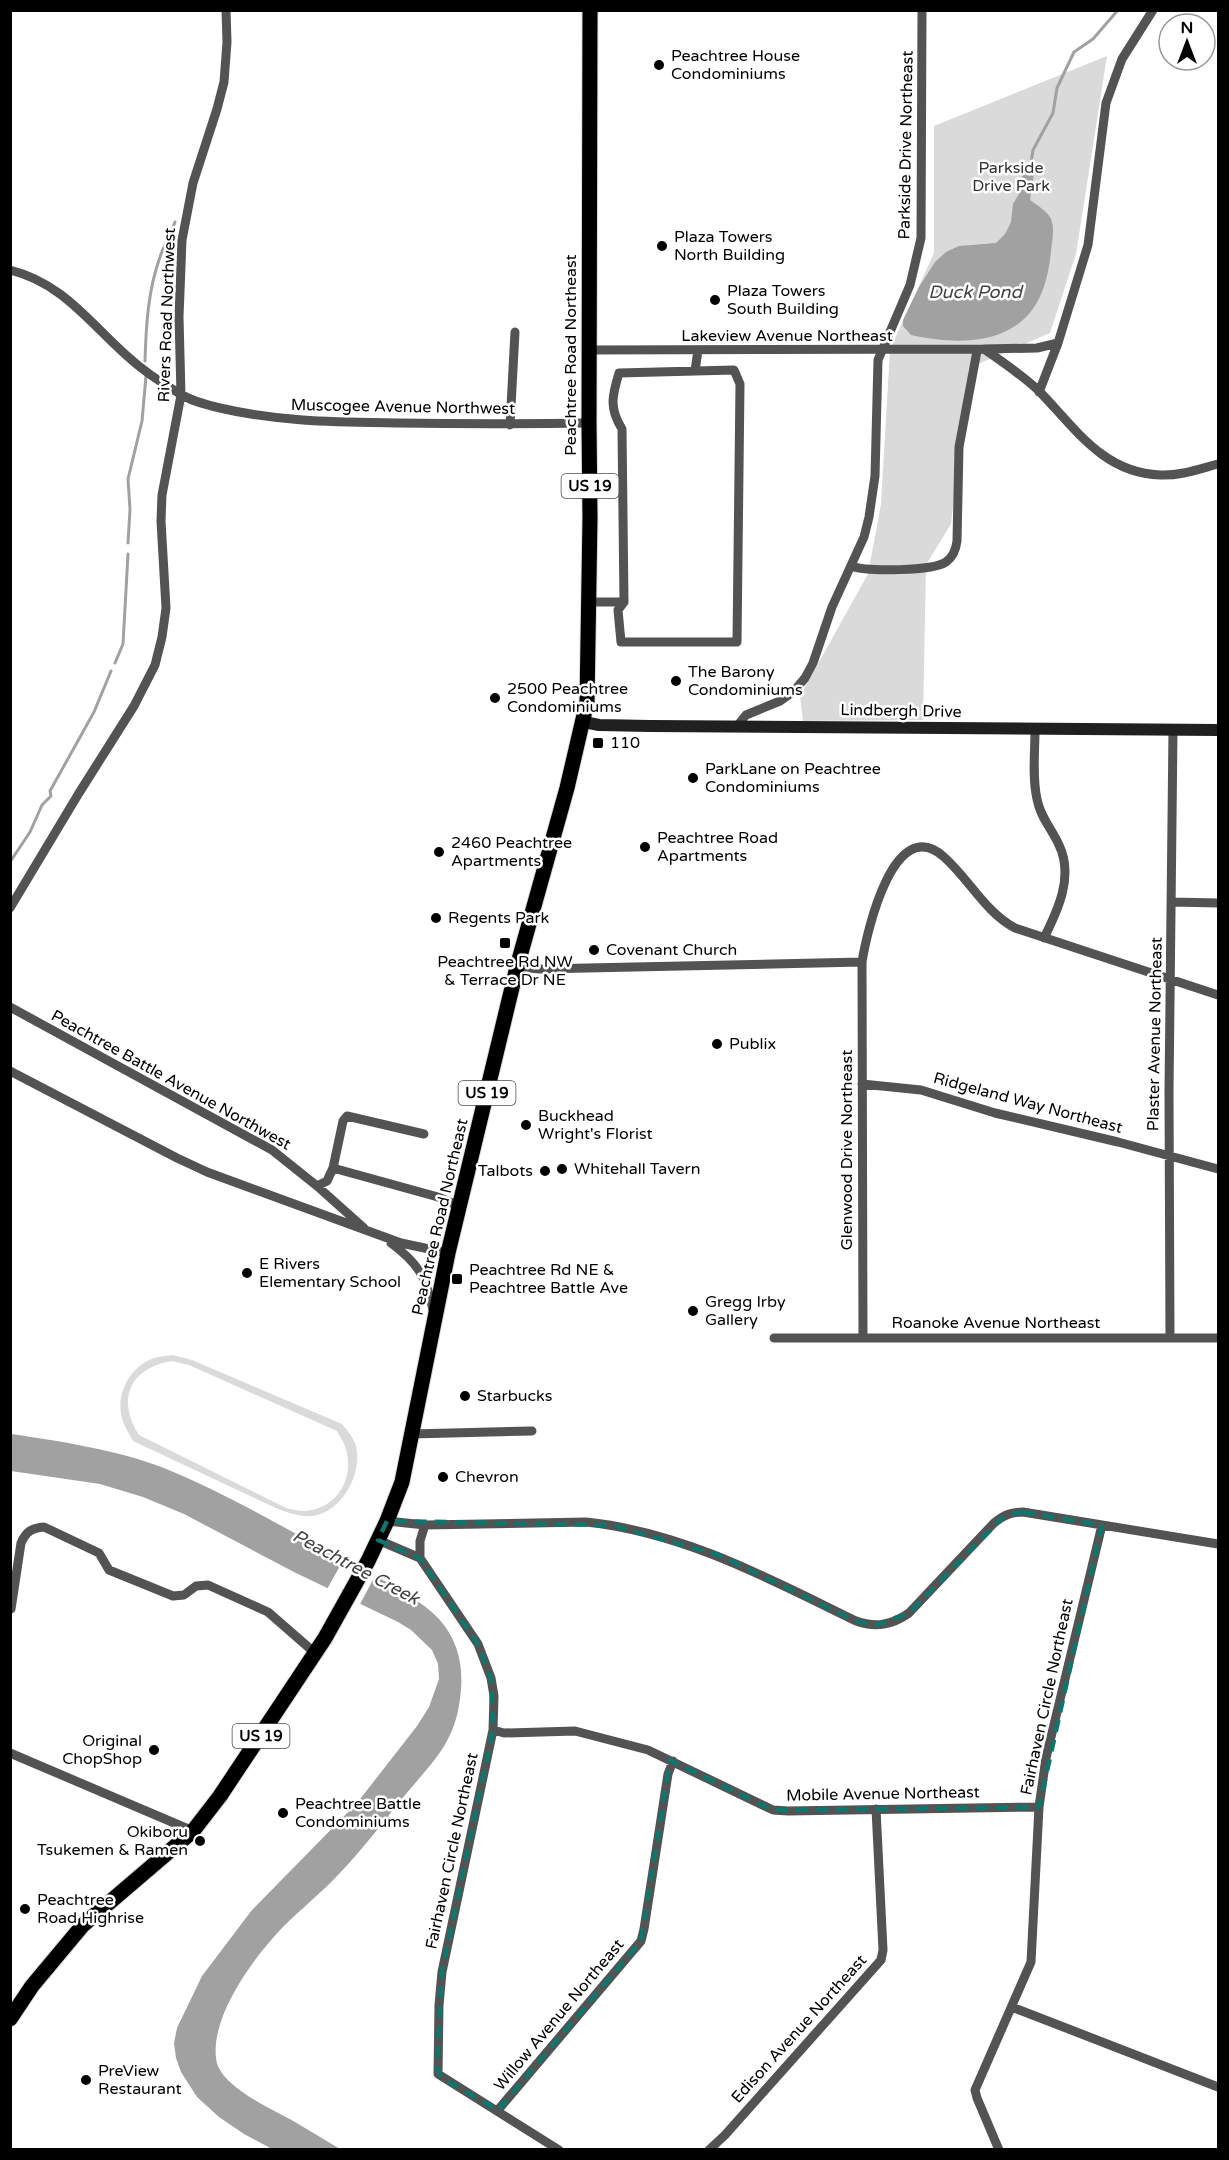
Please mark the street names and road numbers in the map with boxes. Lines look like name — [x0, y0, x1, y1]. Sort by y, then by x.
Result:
street label: Parkside Drive Northeast — [894, 50, 918, 240]
street label: Rivers Road Northwest — [154, 227, 180, 403]
street label: Peachtree Road Northeast — [561, 254, 581, 456]
street label: Lakeview Avenue Northeast — [681, 326, 893, 346]
street label: Muscogee Avenue Northwest — [291, 395, 515, 419]
road number: US 19 — [562, 474, 618, 498]
street label: Lindbergh Drive — [840, 700, 962, 722]
street label: Plaster Avenue Northeast — [1143, 937, 1167, 1131]
street label: Peachtree Battle Avenue Northwest — [48, 1006, 294, 1154]
street label: Glenwood Drive Northeast — [837, 1050, 857, 1250]
street label: Ridgeland Way Northeast — [931, 1068, 1125, 1138]
road number: US 19 — [458, 1081, 516, 1105]
street label: Peachtree Road Northeast — [408, 1117, 472, 1317]
street label: Roanoke Avenue Northeast — [892, 1313, 1100, 1333]
street label: Fairhaven Circle Northeast — [1016, 1597, 1078, 1797]
road number: US 19 — [232, 1724, 290, 1748]
street label: Fairhaven Circle Northeast — [421, 1751, 483, 1951]
street label: Mobile Avenue Northeast — [786, 1782, 980, 1806]
street label: Willow Avenue Northeast — [490, 1935, 628, 2095]
street label: Edison Avenue Northeast — [727, 1951, 871, 2107]

